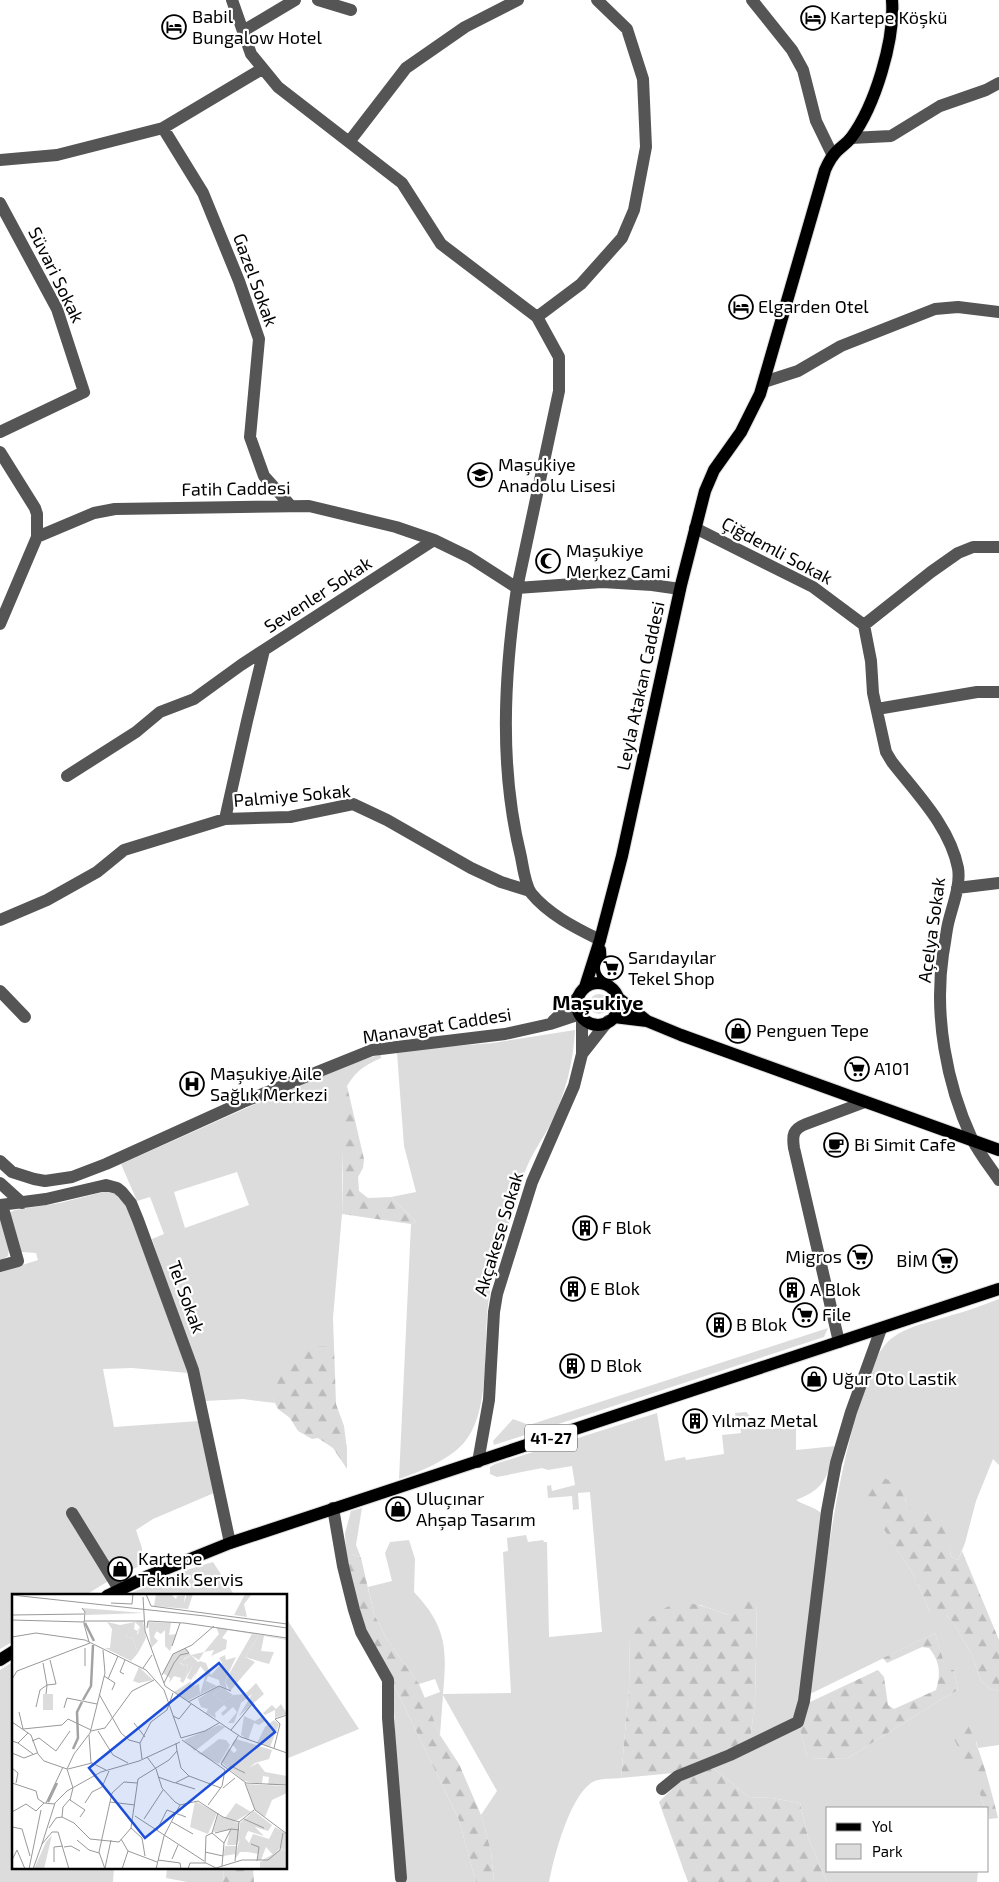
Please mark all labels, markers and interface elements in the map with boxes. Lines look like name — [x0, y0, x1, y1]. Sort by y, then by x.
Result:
place label: Babil Bungalow Hotel — [192, 5, 322, 48]
hotel icon: Kartepe Köşkü — [800, 5, 826, 31]
place label: Kartepe Köşkü — [830, 6, 948, 29]
hotel icon: Babil Bungalow Hotel — [161, 14, 187, 40]
street label: Süvari Sokak — [24, 223, 90, 326]
street label: Gazel Sokak — [229, 230, 283, 329]
hotel icon: Elgarden Otel — [728, 294, 754, 320]
place label: Elgarden Otel — [758, 295, 869, 317]
place label: Maşukiye Anadolu Lisesi — [498, 453, 616, 496]
school or university icon: Maşukiye Anadolu Lisesi — [467, 462, 493, 488]
street label: Fatih Caddesi — [181, 476, 291, 500]
street label: Çiğdemli Sokak — [718, 512, 837, 590]
place label: Maşukiye Merkez Cami — [566, 539, 671, 582]
mosque icon: Maşukiye Merkez Cami — [535, 548, 561, 574]
street label: Sevenler Sokak — [260, 551, 375, 637]
street label: Leyla Atakan Caddesi — [611, 599, 669, 772]
street label: Palmiye Sokak — [232, 779, 351, 811]
street label: Açelya Sokak — [913, 876, 950, 984]
place label: Sarıdayılar Tekel Shop — [628, 946, 716, 989]
supermarket icon: Sarıdayılar Tekel Shop — [598, 955, 624, 981]
district label: Maşukiye — [552, 990, 644, 1015]
street label: Manavgat Caddesi — [361, 1002, 513, 1048]
shop icon: Penguen Tepe — [725, 1018, 751, 1044]
place label: Penguen Tepe — [756, 1019, 869, 1041]
supermarket icon: A101 — [844, 1056, 870, 1082]
place label: A101 — [874, 1057, 910, 1079]
place label: Maşukiye Aile Sağlık Merkezi — [210, 1062, 328, 1105]
hospital icon: Maşukiye Aile Sağlık Merkezi — [179, 1071, 205, 1097]
cafe icon: Bi Simit Cafe — [823, 1132, 849, 1158]
place label: Bi Simit Cafe — [854, 1133, 956, 1155]
street label: Akçakese Sokak — [469, 1169, 528, 1299]
building icon: F Blok — [572, 1215, 598, 1241]
place label: F Blok — [602, 1216, 651, 1238]
supermarket icon: Migros — [847, 1244, 873, 1270]
place label: Migros — [785, 1245, 842, 1267]
supermarket icon: BİM — [932, 1248, 958, 1274]
place label: BİM — [896, 1249, 928, 1271]
street label: Tel Sokak — [164, 1257, 210, 1336]
building icon: E Blok — [560, 1276, 586, 1302]
place label: E Blok — [590, 1277, 640, 1299]
building icon: A Blok — [779, 1277, 805, 1303]
place label: A Blok — [810, 1278, 861, 1300]
supermarket icon: File — [792, 1302, 818, 1328]
place label: File — [822, 1303, 851, 1325]
building icon: B Blok — [706, 1312, 732, 1338]
place label: B Blok — [736, 1313, 787, 1335]
building icon: D Blok — [559, 1353, 585, 1379]
place label: D Blok — [590, 1354, 642, 1376]
shop icon: Uğur Oto Lastik — [801, 1366, 827, 1392]
place label: Uğur Oto Lastik — [832, 1367, 957, 1389]
building icon: Yılmaz Metal — [682, 1408, 708, 1434]
place label: Yılmaz Metal — [712, 1409, 818, 1431]
road number: 41-27 — [525, 1425, 577, 1452]
place label: Uluçınar Ahşap Tasarım — [416, 1487, 536, 1531]
shop icon: Uluçınar Ahşap Tasarım — [385, 1496, 411, 1522]
place label: Kartepe Teknik Servis — [138, 1547, 243, 1590]
shop icon: Kartepe Teknik Servis — [107, 1556, 133, 1582]
inset map — [12, 1594, 288, 1870]
legend — [826, 1807, 989, 1872]
text: Yol — [872, 1817, 893, 1835]
text: Park — [872, 1842, 903, 1860]

